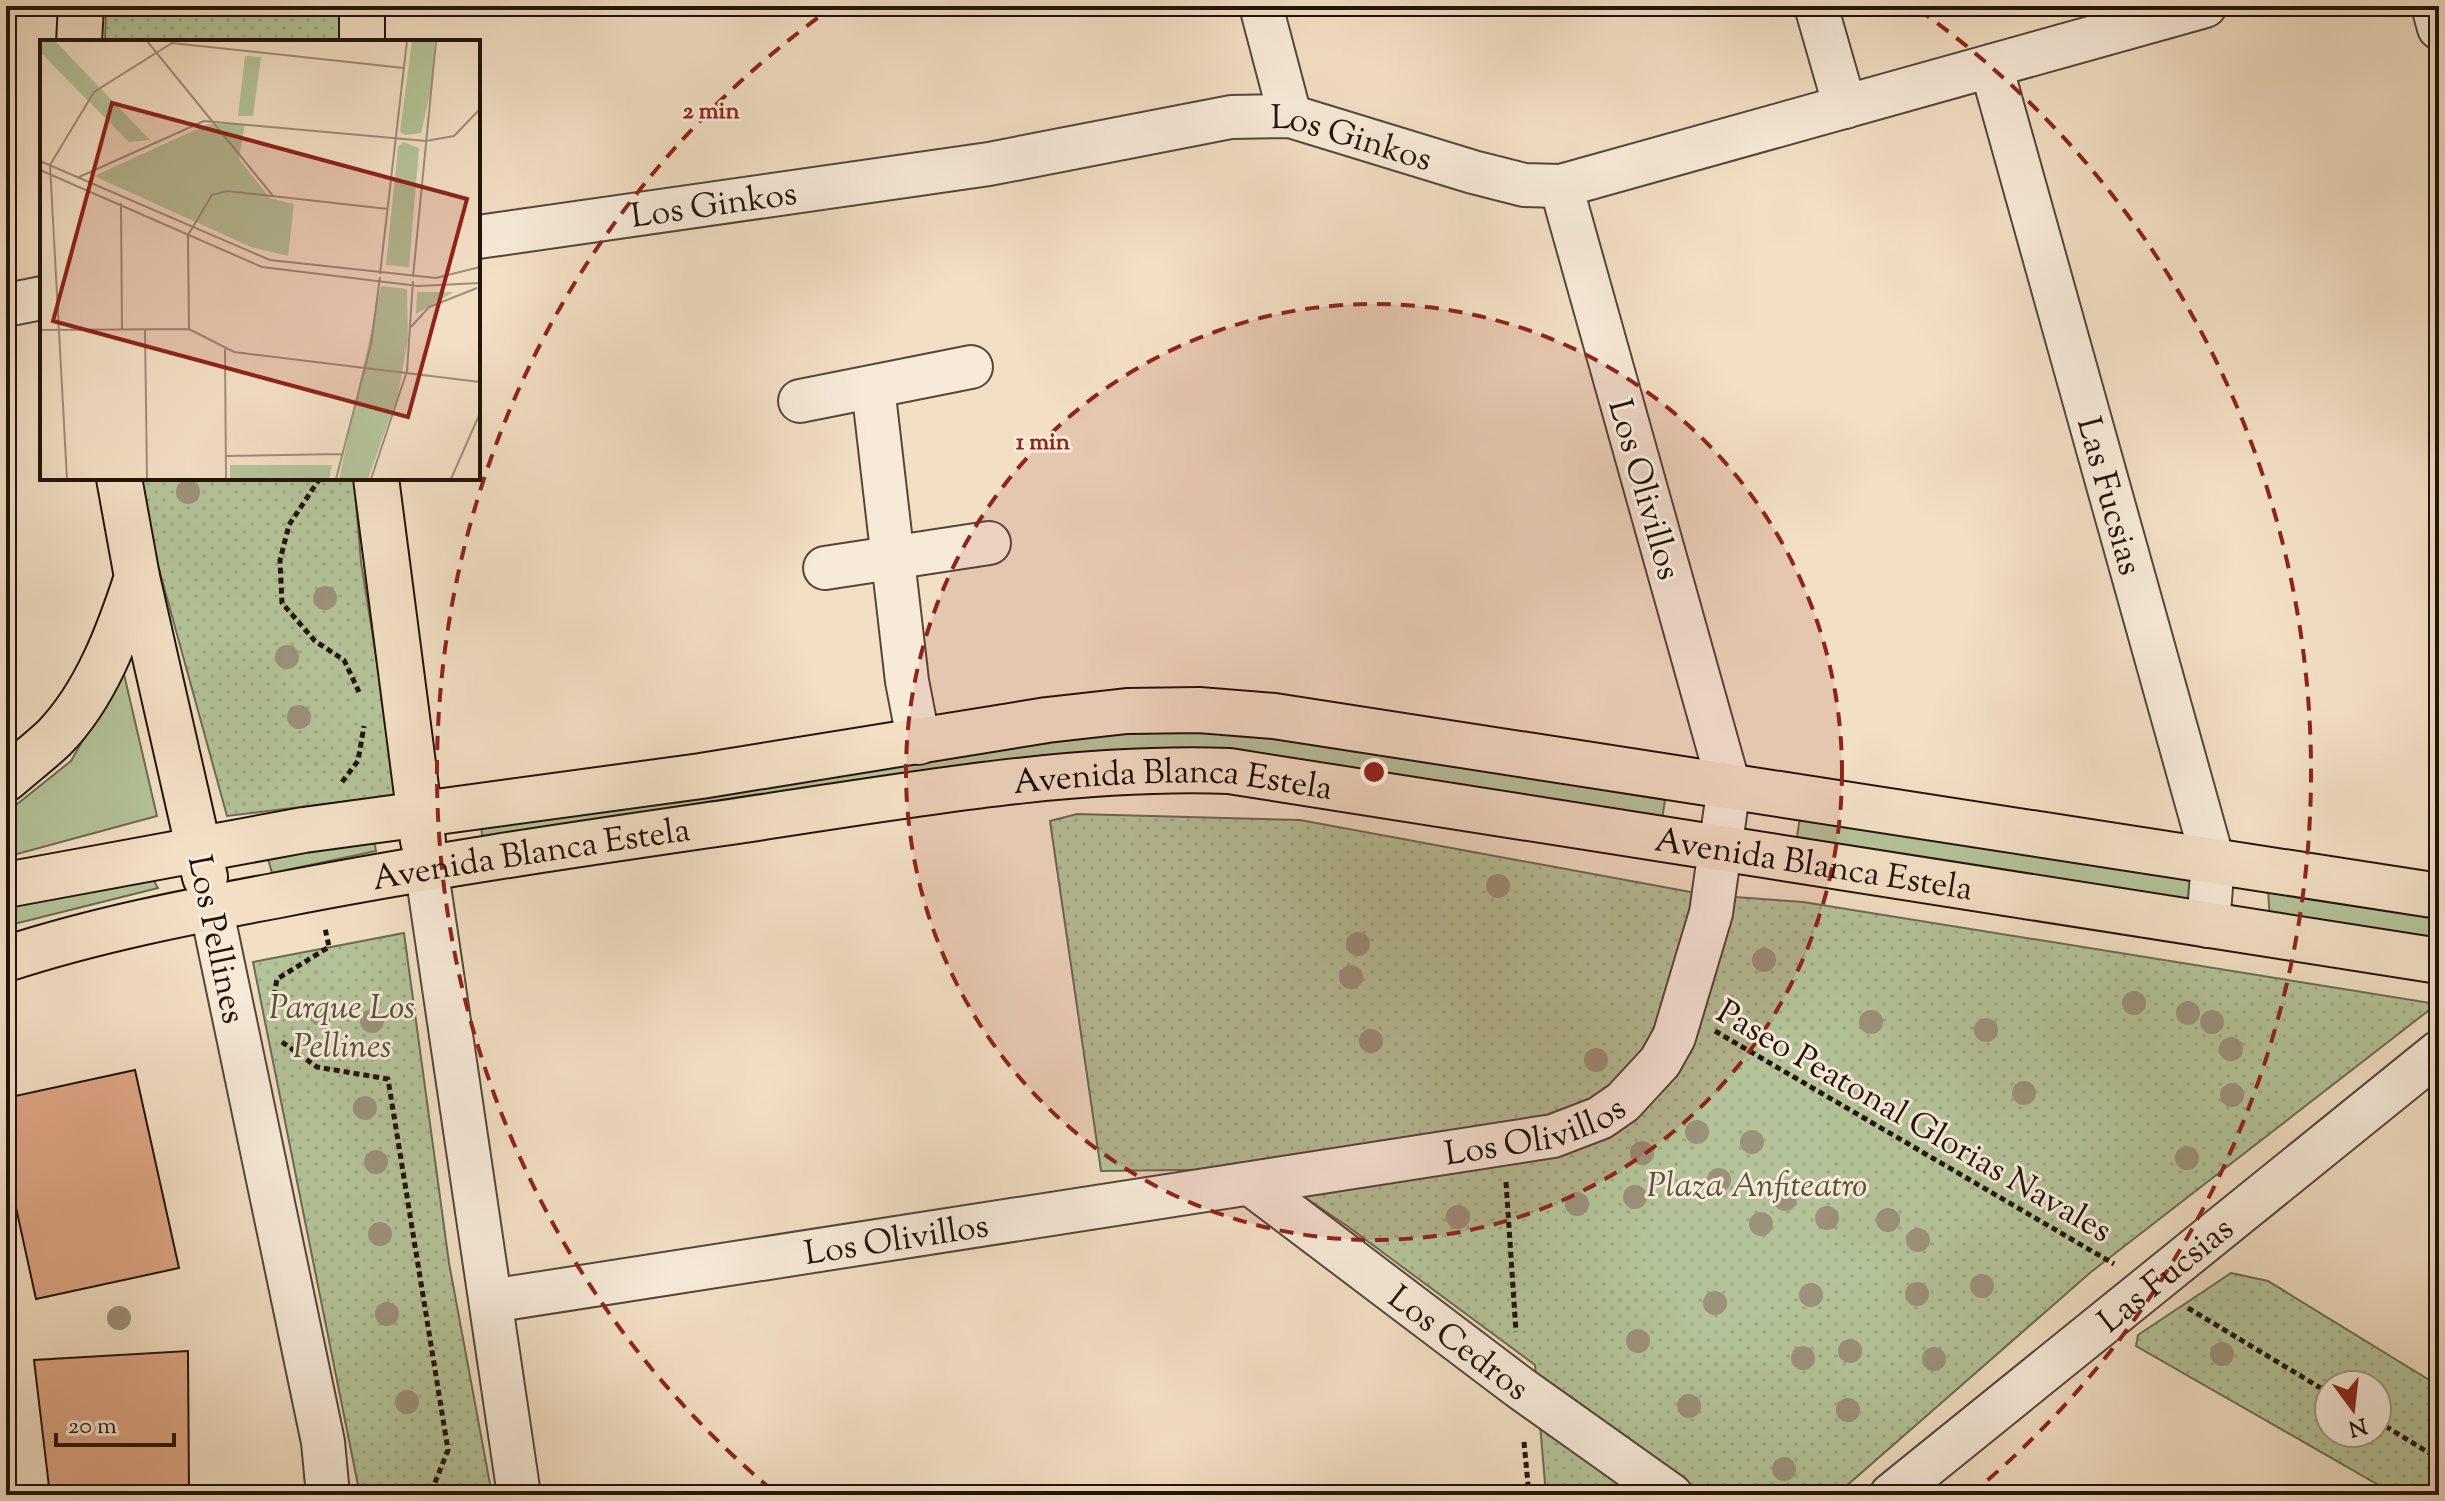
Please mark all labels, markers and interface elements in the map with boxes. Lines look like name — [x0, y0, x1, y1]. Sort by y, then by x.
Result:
inset map — [40, 40, 480, 480]
text: 2 min — [682, 95, 740, 129]
street label: Los Ginkos — [1270, 95, 1438, 186]
street label: Los Ginkos — [628, 171, 800, 243]
street label: Los Olivillos — [1593, 394, 1692, 586]
street label: Las Fucsias — [2062, 412, 2153, 581]
text: 1 min — [1016, 426, 1071, 460]
street label: Avenida Blanca Estela — [1011, 749, 1336, 815]
centre of rings — [1360, 758, 1388, 786]
street label: Avenida Blanca Estela — [369, 807, 693, 905]
street label: Avenida Blanca Estela — [1651, 817, 1976, 915]
street label: Los Pellines — [173, 851, 256, 1028]
park label: Parque Los Pellines — [269, 985, 415, 1073]
street label: Paseo Peatonal Glorias Navales — [1706, 990, 2120, 1257]
street label: Los Olivillos — [1441, 1086, 1637, 1181]
park label: Plaza Anfiteatro — [1647, 1163, 1867, 1212]
street label: Los Olivillos — [801, 1203, 992, 1280]
street label: Las Fucsias — [2088, 1206, 2245, 1346]
street label: Los Cedros — [1376, 1275, 1538, 1414]
north arrow — [2313, 1369, 2393, 1449]
scale bar — [56, 1397, 174, 1447]
text: N — [2344, 1408, 2370, 1443]
text: 20 m — [68, 1410, 117, 1444]

